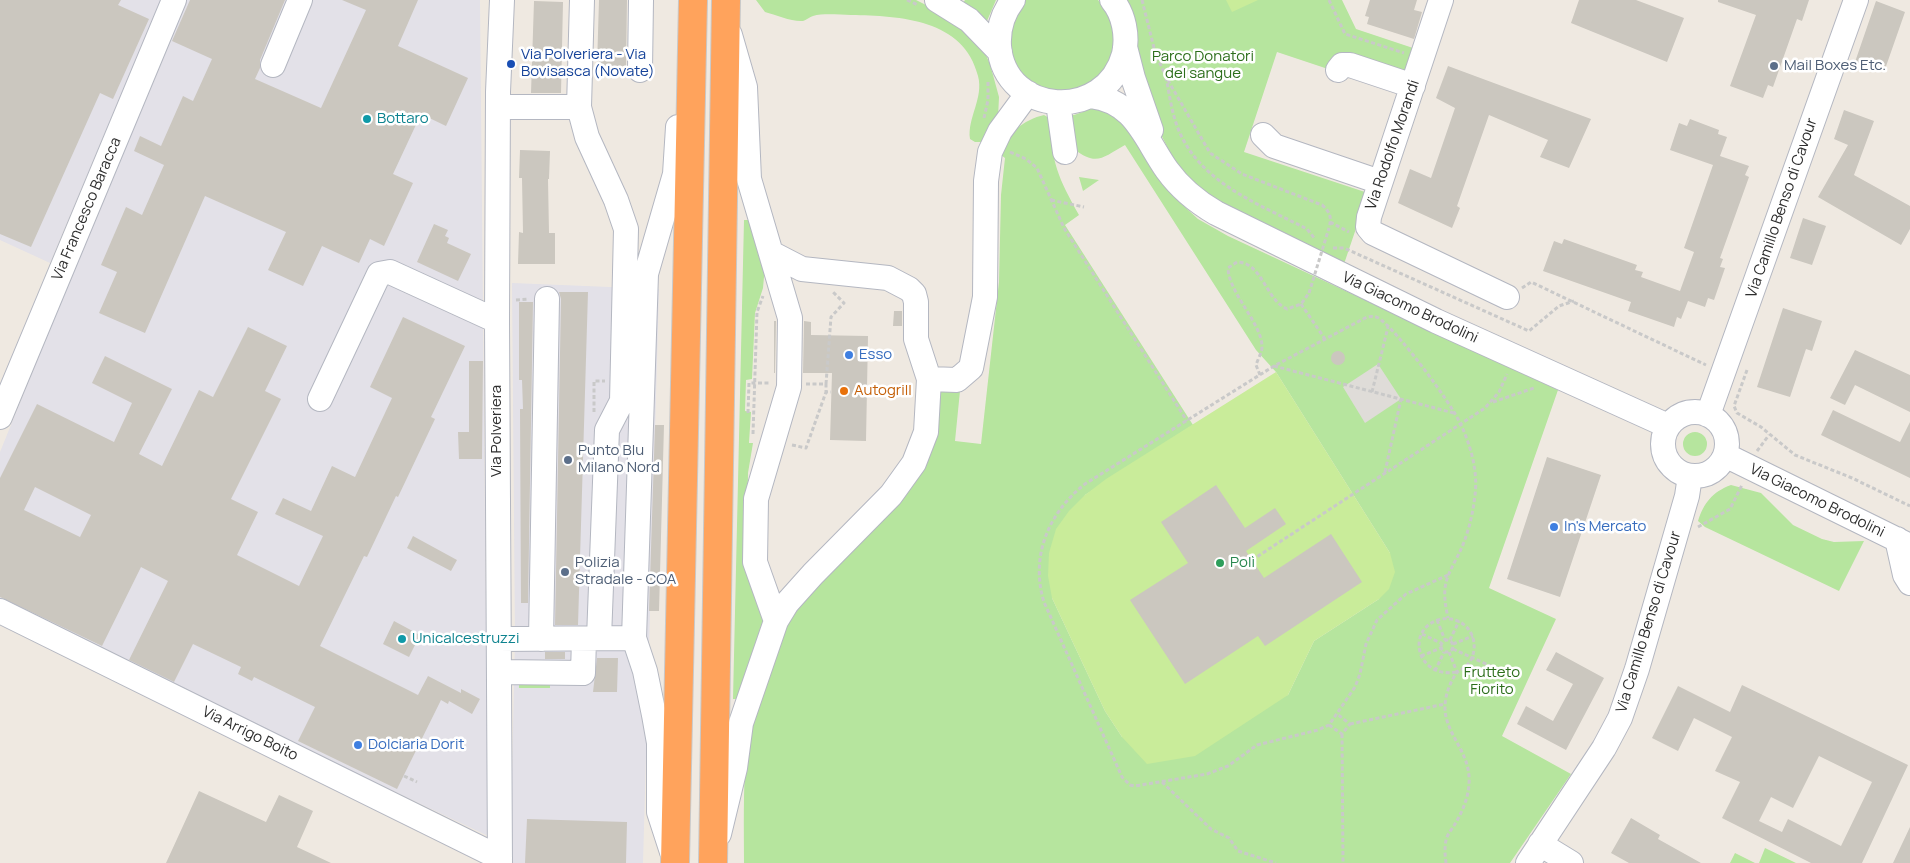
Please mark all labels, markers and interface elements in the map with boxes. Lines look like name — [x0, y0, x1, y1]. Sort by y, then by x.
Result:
place label: Via Polveriera - Via Bovisasca (Novate) — [521, 46, 655, 81]
park label: Parco Donatori del sangue — [1152, 48, 1254, 83]
place label: Mail Boxes Etc. — [1784, 57, 1886, 75]
marker: Via Polveriera - Via Bovisasca (Novate) — [505, 58, 517, 70]
marker: Mail Boxes Etc. — [1768, 60, 1780, 72]
street label: Via Rodolfo Morandi — [1362, 78, 1424, 212]
place label: Bottaro — [377, 110, 429, 128]
marker: Bottaro — [361, 113, 373, 125]
street label: Via Camillo Benso di Cavour — [1743, 116, 1821, 300]
street label: Via Francesco Baracca — [49, 135, 125, 283]
street label: Via Giacomo Brodolini — [1339, 269, 1481, 347]
place label: Esso — [859, 346, 892, 364]
marker: Esso — [843, 349, 855, 361]
place label: Autogrill — [854, 382, 912, 400]
street label: Via Polveriera — [488, 385, 506, 477]
marker: Autogrill — [838, 385, 850, 397]
place label: Punto Blu Milano Nord — [578, 442, 660, 477]
marker: Punto Blu Milano Nord — [562, 454, 574, 466]
street label: Via Giacomo Brodolini — [1747, 460, 1887, 542]
place label: In's Mercato — [1564, 518, 1646, 536]
marker: In's Mercato — [1548, 521, 1560, 533]
street label: Via Camillo Benso di Cavour — [1613, 529, 1685, 715]
place label: Polizia Stradale - COA — [575, 554, 676, 589]
place label: Polì — [1230, 554, 1255, 572]
marker: Polì — [1214, 557, 1226, 569]
marker: Polizia Stradale - COA — [559, 566, 571, 578]
place label: Unicalcestruzzi — [412, 630, 519, 648]
marker: Unicalcestruzzi — [396, 633, 408, 645]
park label: Frutteto Fiorito — [1464, 664, 1520, 699]
street label: Via Arrigo Boito — [199, 703, 301, 765]
place label: Dolciaria Dorit — [368, 736, 464, 754]
marker: Dolciaria Dorit — [352, 739, 364, 751]

